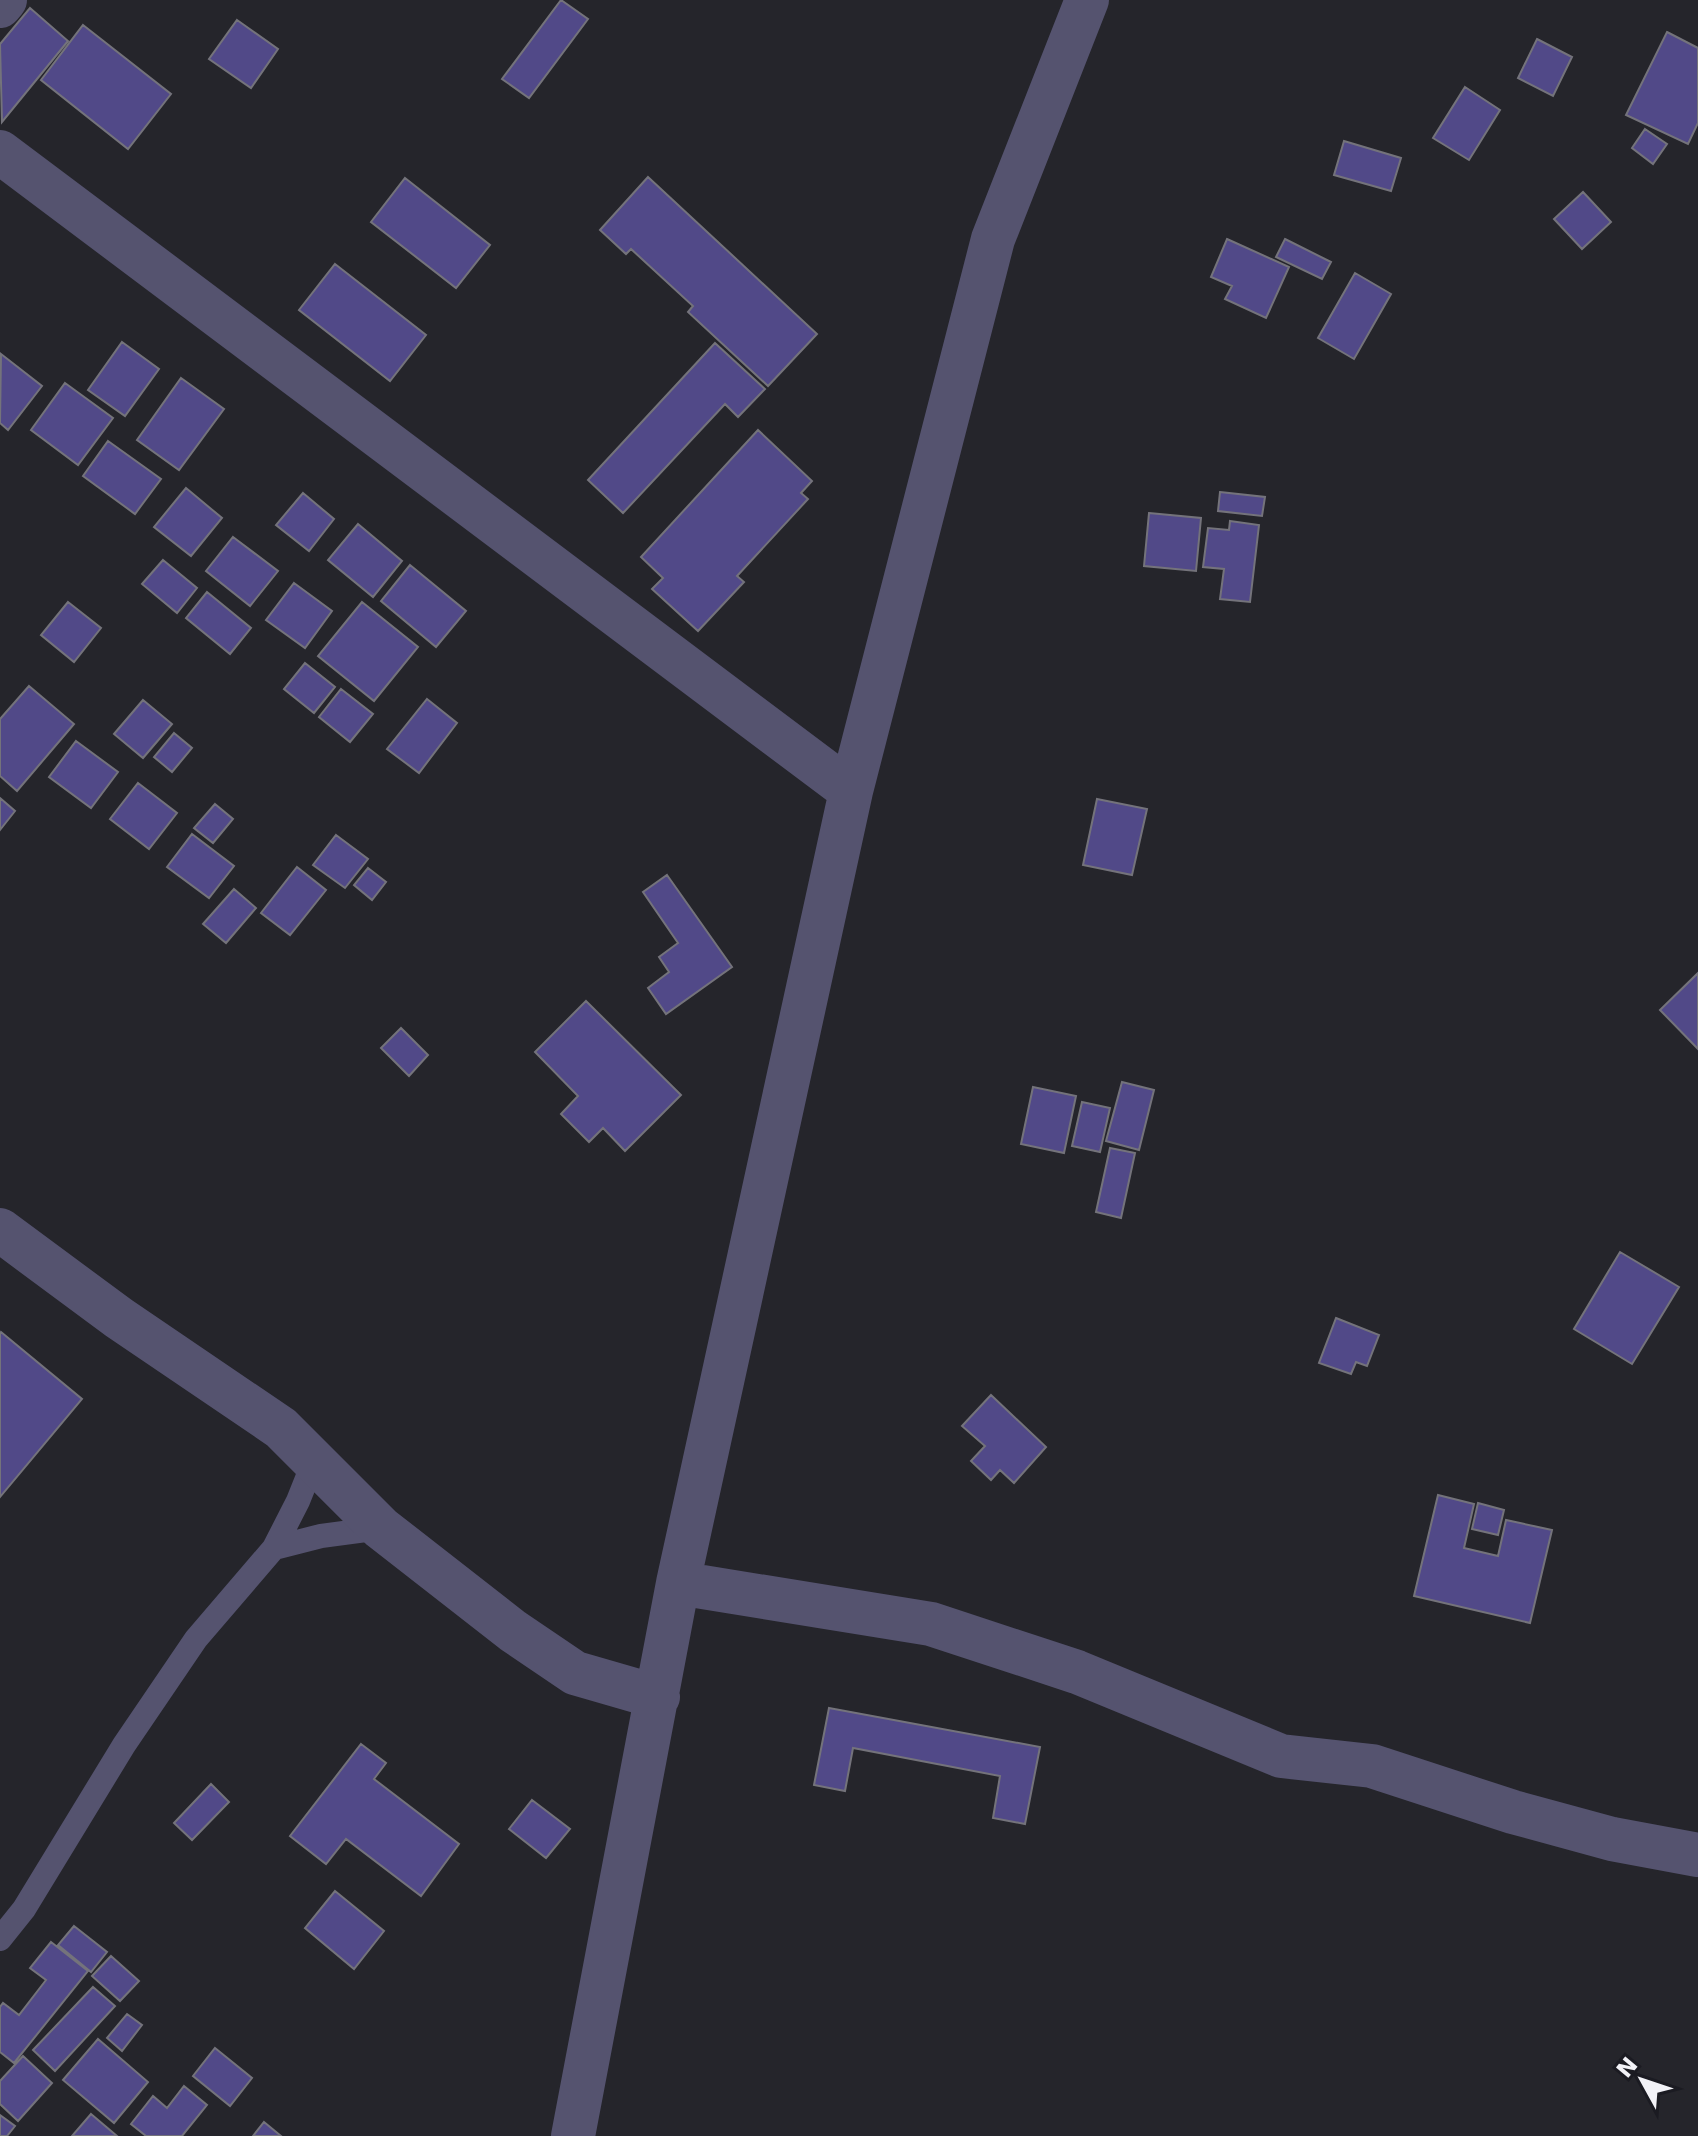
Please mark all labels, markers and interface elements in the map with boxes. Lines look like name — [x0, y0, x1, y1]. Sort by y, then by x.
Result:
north arrow — [1602, 2040, 1682, 2120]
text: N — [1612, 2052, 1643, 2083]

